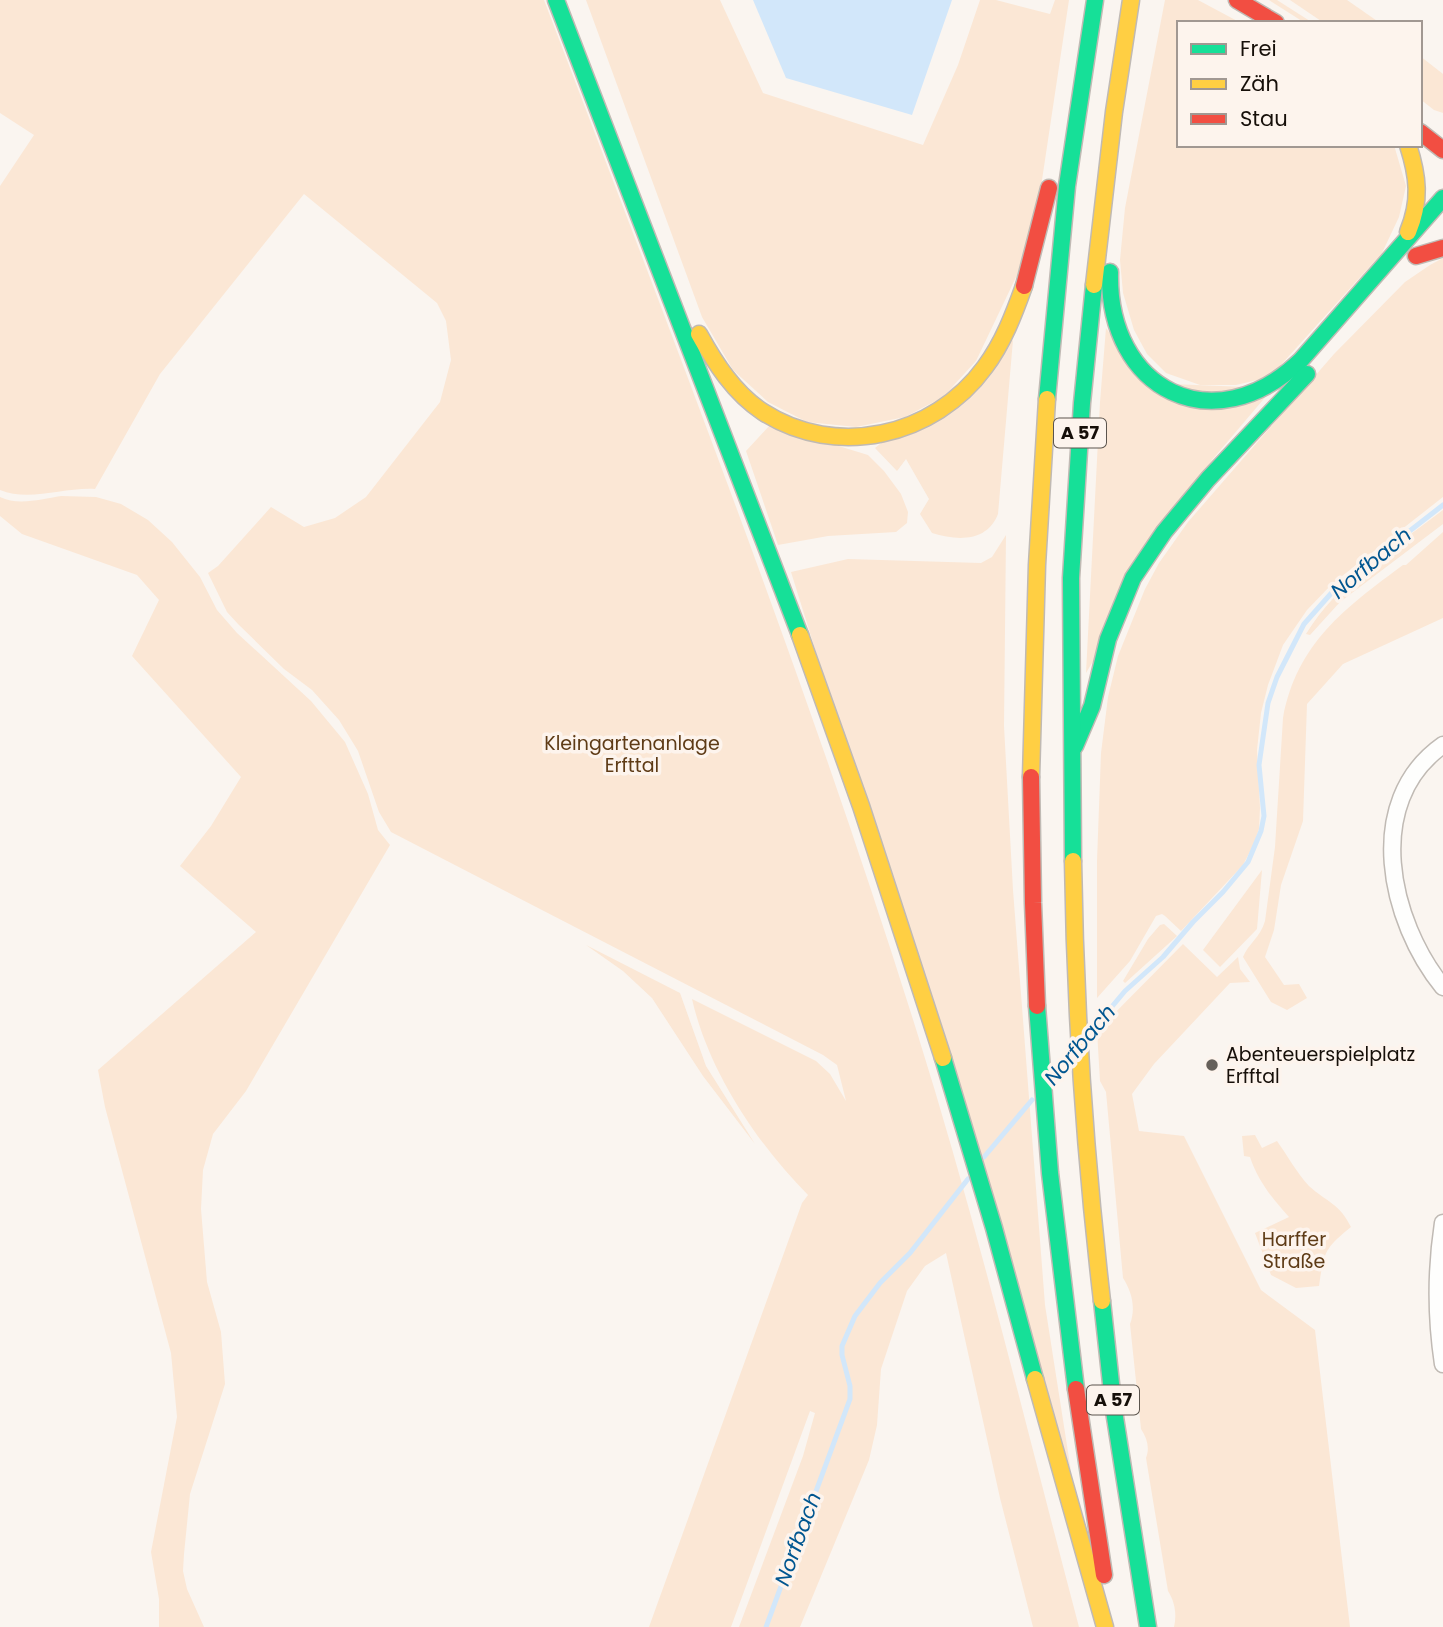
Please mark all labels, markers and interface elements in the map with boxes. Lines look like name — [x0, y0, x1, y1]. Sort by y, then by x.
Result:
legend — [1177, 21, 1422, 147]
text: Frei — [1240, 34, 1277, 63]
text: Zäh — [1240, 69, 1279, 98]
text: Stau — [1240, 104, 1288, 133]
road number: A 57 — [1054, 418, 1106, 447]
water label: Norfbach — [1324, 520, 1417, 605]
park label: Kleingartenanlage Erfttal — [544, 730, 720, 779]
water label: Norfbach — [1037, 998, 1122, 1091]
place label: Abenteuerspielplatz Erfftal — [1226, 1041, 1415, 1090]
marker: Abenteuerspielplatz Erfftal — [1204, 1057, 1220, 1073]
park label: Harffer Straße — [1262, 1226, 1326, 1275]
road number: A 57 — [1087, 1386, 1139, 1414]
water label: Norfbach — [767, 1488, 828, 1590]

